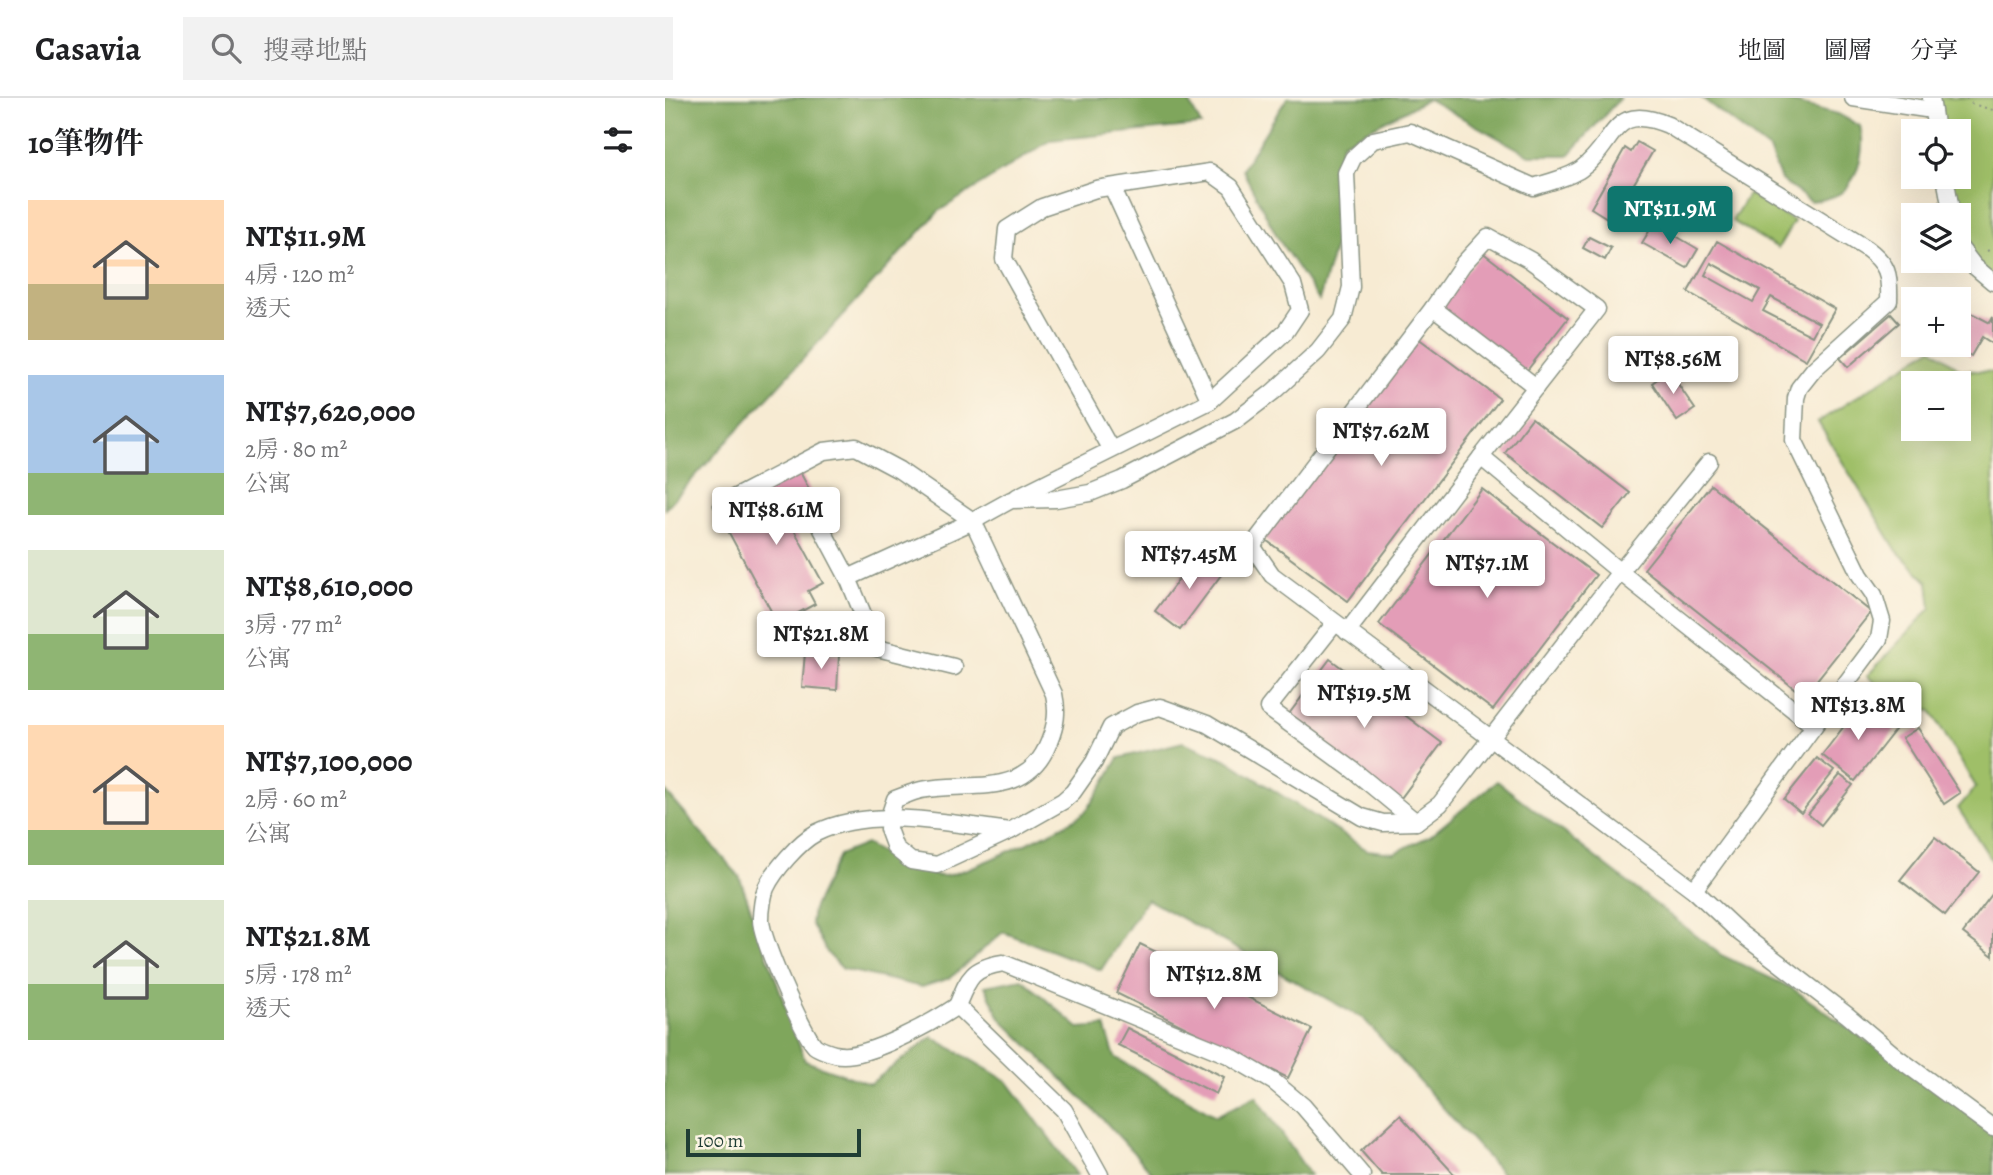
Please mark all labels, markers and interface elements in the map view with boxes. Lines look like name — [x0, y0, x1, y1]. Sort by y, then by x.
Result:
search box — [183, 17, 673, 80]
text: Casavia — [35, 26, 141, 71]
icon: search — [207, 29, 245, 67]
text: 搜尋地點 — [263, 33, 367, 68]
text: 地圖 — [1738, 34, 1786, 66]
text: 圖層 — [1824, 34, 1872, 66]
text: 分享 — [1910, 34, 1958, 66]
map controls — [1901, 119, 1971, 441]
button: locate — [1901, 119, 1971, 189]
icon: filters — [599, 121, 637, 159]
text: 10筆物件 — [28, 123, 144, 163]
pin: NT$11.9M — [1598, 186, 1742, 246]
text: NT$11.9M — [1623, 193, 1717, 224]
button: layers — [1901, 203, 1971, 273]
text: NT$11.9M — [245, 216, 366, 256]
icon: home — [84, 228, 168, 312]
text: 4房 · 120 m² — [245, 259, 354, 290]
button: + — [1901, 287, 1971, 357]
text: 透天 — [245, 293, 291, 324]
pin: NT$8.56M — [1601, 336, 1745, 396]
text: NT$8.56M — [1624, 343, 1722, 374]
button: − — [1901, 371, 1971, 441]
text: NT$7,620,000 — [245, 391, 415, 431]
icon: home — [84, 403, 168, 487]
pin: NT$7.62M — [1309, 408, 1453, 468]
text: NT$7.62M — [1332, 415, 1430, 446]
text: 2房 · 80 m² — [245, 434, 347, 465]
text: 公寓 — [245, 468, 291, 499]
pin: NT$8.61M — [704, 488, 848, 547]
text: NT$8.61M — [728, 494, 824, 525]
pin: NT$7.45M — [1117, 532, 1261, 591]
text: NT$7.45M — [1141, 538, 1237, 569]
pin: NT$7.1M — [1422, 540, 1552, 600]
text: NT$7.1M — [1445, 547, 1529, 578]
text: NT$8,610,000 — [245, 566, 413, 606]
icon: home — [84, 578, 168, 662]
text: 3房 · 77 m² — [245, 609, 342, 640]
pin: NT$21.8M — [749, 612, 893, 671]
text: NT$21.8M — [773, 618, 869, 649]
text: 公寓 — [245, 643, 291, 674]
pin: NT$19.5M — [1292, 670, 1436, 730]
text: NT$19.5M — [1317, 677, 1411, 708]
pin: NT$13.8M — [1786, 682, 1930, 742]
text: NT$13.8M — [1810, 689, 1906, 720]
text: NT$7,100,000 — [245, 741, 413, 781]
icon: home — [84, 753, 168, 837]
text: 2房 · 60 m² — [245, 784, 347, 815]
text: 公寓 — [245, 818, 291, 849]
text: NT$21.8M — [245, 916, 371, 956]
icon: home — [84, 928, 168, 1012]
pin: NT$12.8M — [1142, 951, 1286, 1011]
text: NT$12.8M — [1166, 958, 1262, 989]
text: 5房 · 178 m² — [245, 959, 352, 990]
text: 透天 — [245, 993, 291, 1024]
scale bar — [686, 1126, 861, 1158]
text: 100 m — [697, 1128, 743, 1154]

